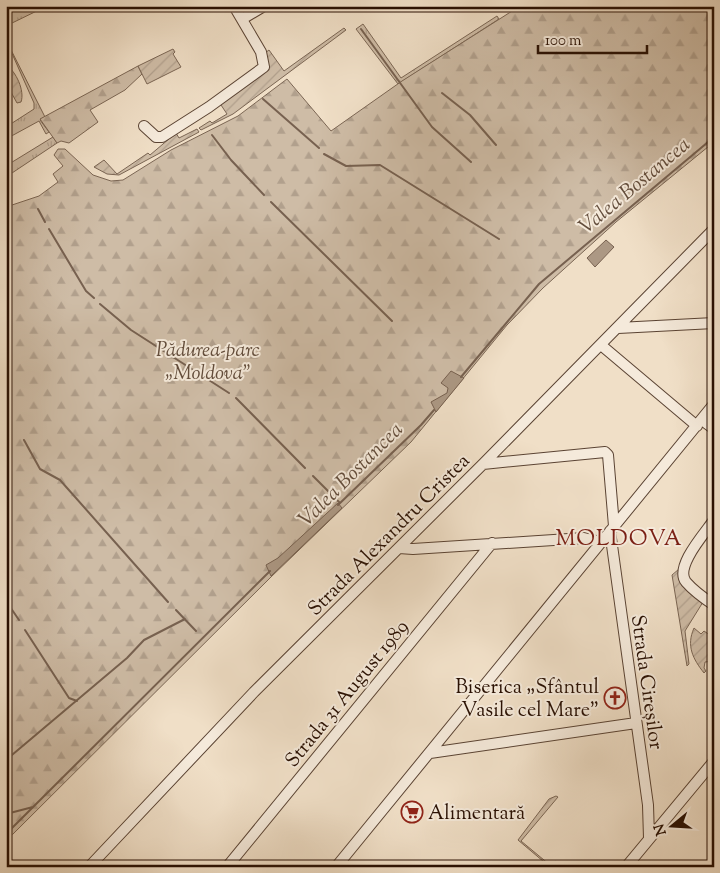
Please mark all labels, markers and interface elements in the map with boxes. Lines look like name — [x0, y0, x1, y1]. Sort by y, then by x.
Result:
scale bar — [538, 22, 646, 54]
text: 100 m — [545, 31, 582, 52]
water label: Valea Bostancea — [573, 131, 698, 242]
park label: Pădurea-parc „Moldova” — [156, 337, 260, 389]
water label: Valea Bostancea — [292, 416, 411, 535]
street label: Strada Alexandru Cristea — [302, 448, 478, 624]
district label: MOLDOVA — [555, 524, 683, 556]
street label: Strada Cireșilor — [622, 613, 669, 752]
street label: Strada 31 August 1989 — [279, 615, 417, 775]
place label: Biserica „Sfântul Vasile cel Mare” — [455, 674, 599, 726]
church icon: Biserica „Sfântul Vasile cel Mare” — [603, 686, 627, 710]
supermarket icon: Alimentară — [400, 800, 424, 824]
place label: Alimentară — [428, 800, 525, 829]
north arrow — [648, 800, 698, 850]
text: N — [650, 821, 673, 838]

